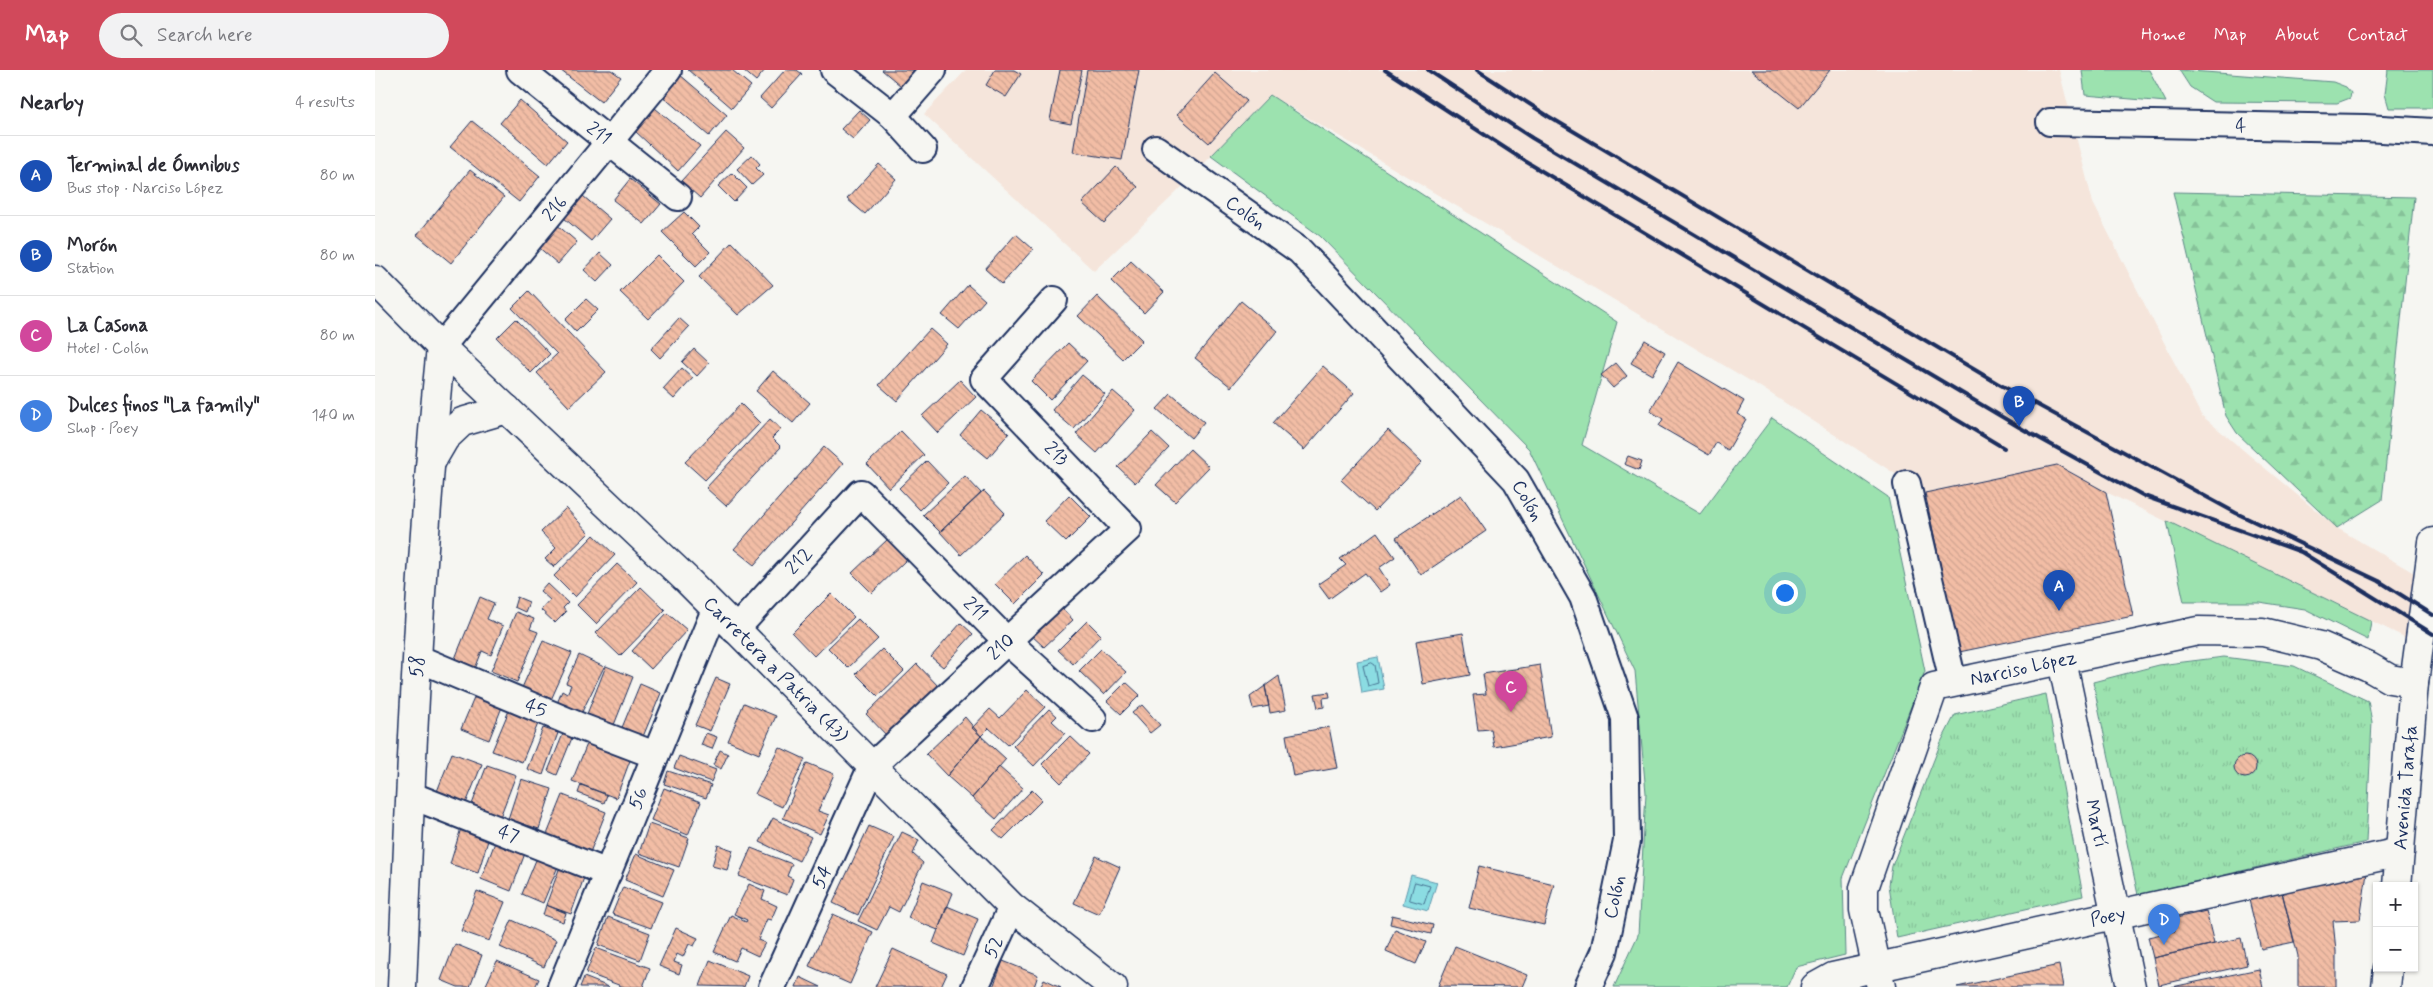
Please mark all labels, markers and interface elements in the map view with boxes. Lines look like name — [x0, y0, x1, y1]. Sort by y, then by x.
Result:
search box — [99, 13, 449, 58]
text: Map — [25, 20, 69, 51]
icon: search — [117, 21, 145, 49]
text: Search here — [157, 23, 253, 48]
text: Home — [2141, 23, 2186, 47]
text: Map — [2214, 23, 2247, 47]
text: About — [2275, 23, 2319, 47]
text: Contact — [2347, 23, 2408, 47]
text: Nearby — [20, 89, 84, 117]
text: 4 results — [295, 92, 355, 113]
street label: 4 — [2235, 113, 2247, 138]
street label: 211 — [581, 116, 616, 151]
text: Terminal de Ómnibus — [67, 153, 240, 178]
text: A — [31, 165, 41, 186]
text: 80 m — [320, 165, 355, 186]
text: Bus stop · Narciso López — [67, 178, 223, 199]
street label: 216 — [536, 190, 573, 227]
street label: Colón — [1221, 190, 1271, 235]
text: Morón — [67, 233, 117, 258]
text: B — [31, 245, 41, 266]
text: 80 m — [320, 245, 355, 266]
text: Station — [67, 258, 114, 279]
text: La Casona — [67, 313, 148, 338]
text: C — [30, 325, 42, 346]
text: 80 m — [320, 325, 355, 346]
text: Hotel · Colón — [67, 338, 149, 359]
pin: B — [2003, 386, 2035, 427]
text: Dulces finos "La family" — [67, 393, 260, 418]
text: D — [30, 405, 42, 426]
text: 140 m — [311, 405, 355, 426]
text: Shop · Poey — [67, 418, 139, 439]
street label: 213 — [1038, 436, 1074, 472]
street label: Colón — [1506, 475, 1550, 526]
street label: 212 — [780, 542, 818, 580]
pin: A — [2043, 570, 2075, 611]
your location — [1772, 580, 1798, 606]
street label: Carretera a Patria (43) — [698, 591, 854, 748]
street label: 211 — [958, 591, 993, 627]
street label: 210 — [982, 628, 1020, 666]
street label: Narciso López — [1968, 645, 2079, 692]
street label: 58 — [404, 655, 430, 678]
pin: C — [1495, 671, 1527, 712]
street label: 45 — [521, 692, 551, 723]
street label: Avenida Tarafa — [2388, 724, 2423, 851]
street label: 56 — [622, 783, 654, 813]
street label: Martí — [2079, 797, 2114, 850]
street label: 47 — [494, 818, 523, 849]
street label: 54 — [806, 861, 838, 892]
street label: Colón — [1598, 873, 1632, 921]
map controls — [2373, 882, 2418, 972]
button: + — [2373, 882, 2418, 927]
street label: Poey — [2088, 900, 2128, 932]
pin: D — [2148, 904, 2180, 945]
button: − — [2373, 927, 2418, 972]
street label: 52 — [978, 932, 1009, 962]

